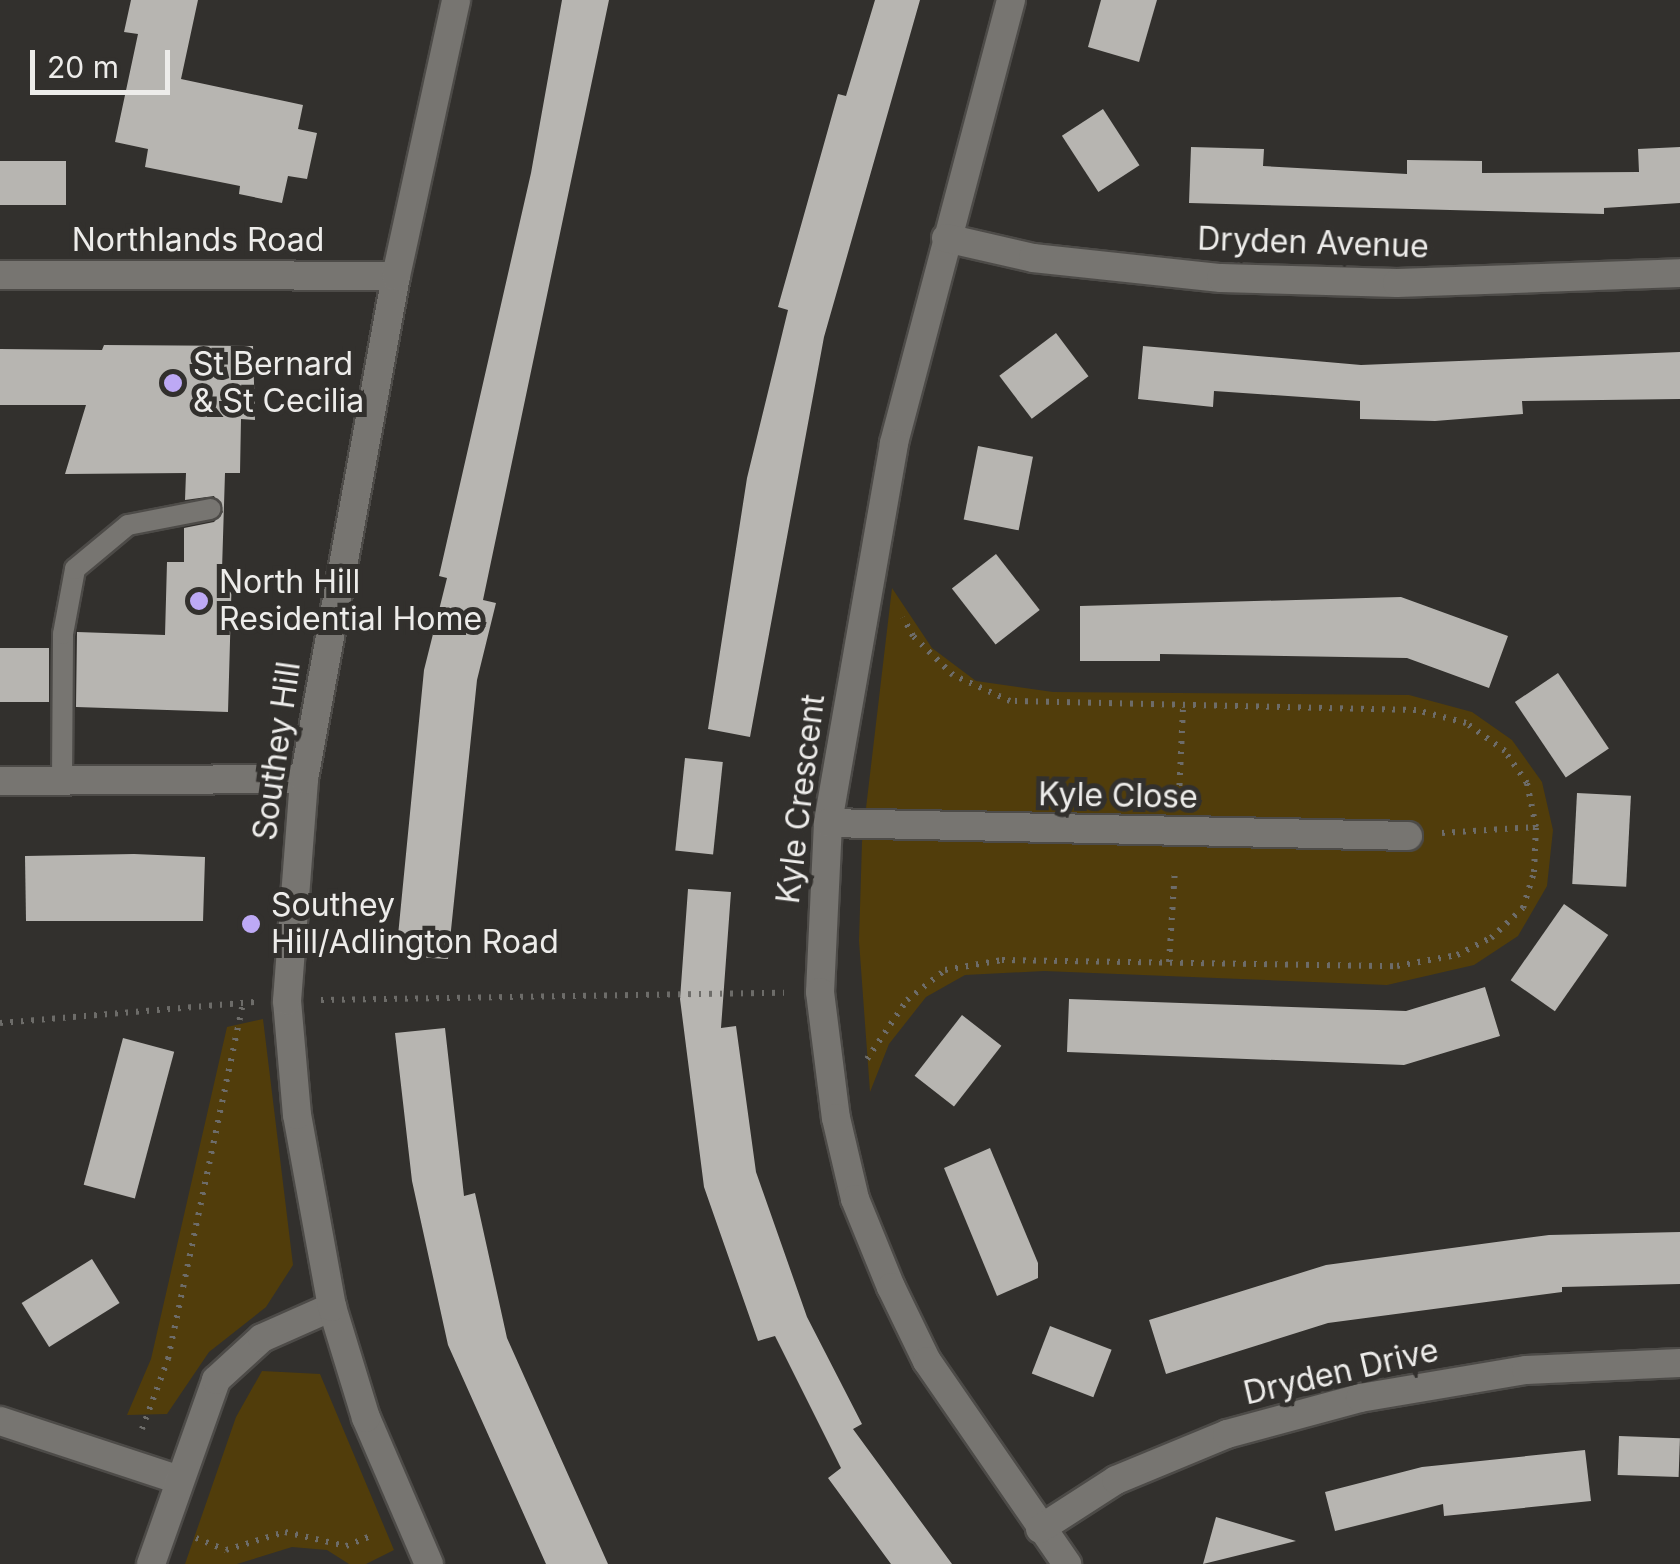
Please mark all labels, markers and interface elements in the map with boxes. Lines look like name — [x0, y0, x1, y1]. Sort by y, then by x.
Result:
scale bar — [35, 30, 175, 92]
text: 20 m — [47, 49, 119, 85]
street label: Dryden Avenue — [1197, 220, 1429, 266]
street label: Northlands Road — [72, 221, 324, 259]
place label: St Bernard & St Cecilia — [193, 346, 364, 421]
marker: St Bernard & St Cecilia — [162, 372, 184, 394]
place label: North Hill Residential Home — [219, 564, 482, 639]
marker: North Hill Residential Home — [188, 590, 210, 612]
street label: Southey Hill — [245, 659, 309, 843]
street label: Kyle Crescent — [769, 692, 833, 906]
street label: Kyle Close — [1038, 775, 1198, 817]
place label: Southey Hill/Adlington Road — [271, 887, 559, 962]
marker: Southey Hill/Adlington Road — [240, 913, 262, 935]
street label: Dryden Drive — [1240, 1331, 1442, 1413]

